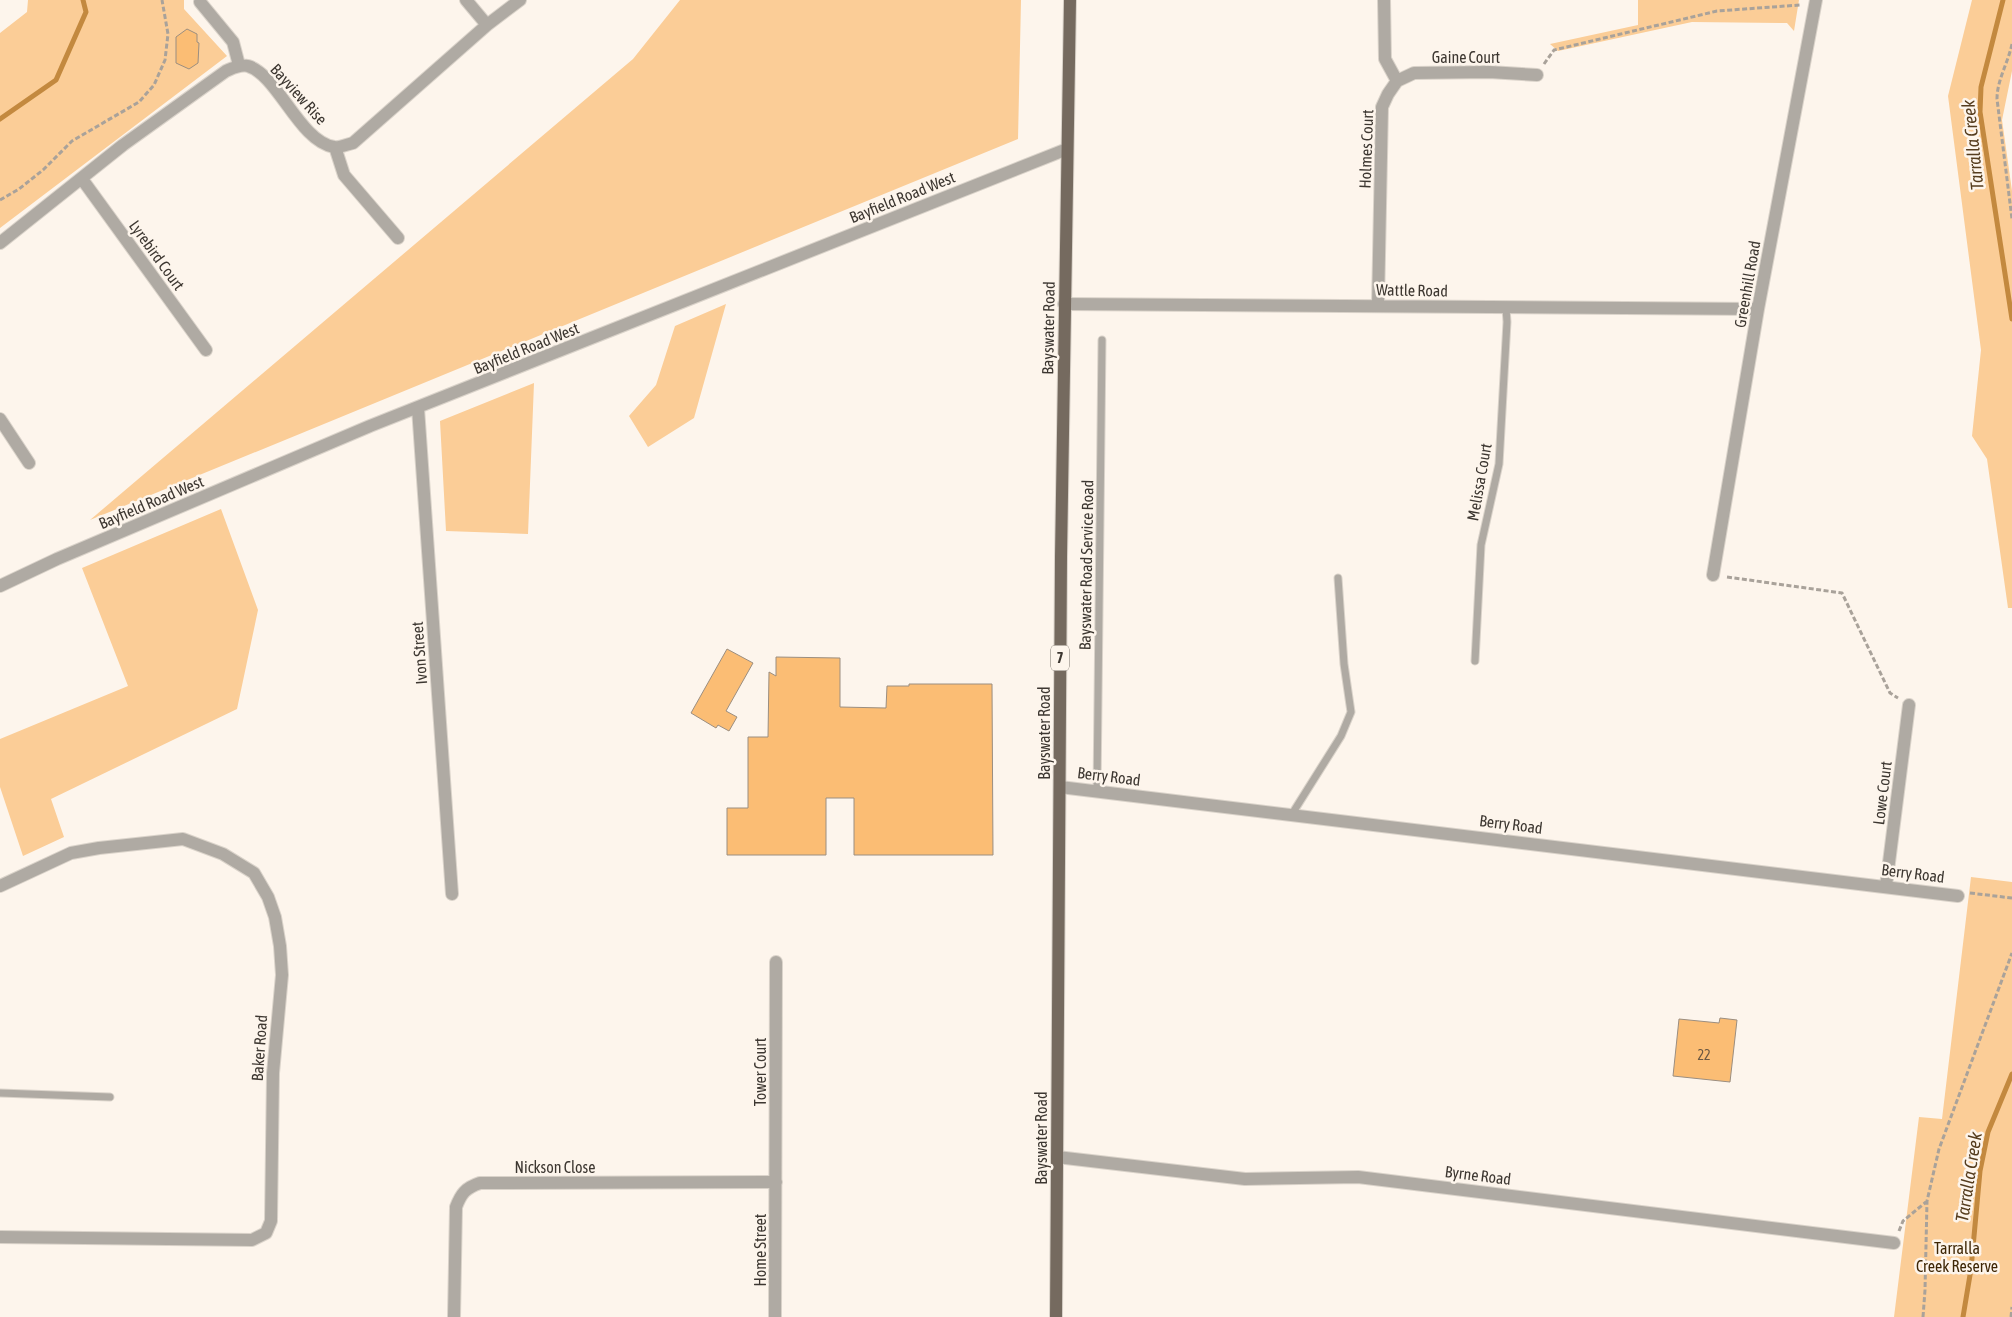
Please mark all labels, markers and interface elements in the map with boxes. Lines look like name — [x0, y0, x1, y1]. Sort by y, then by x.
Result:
street label: Gaine Court — [1432, 48, 1501, 66]
street label: Bayview Rise — [266, 60, 331, 129]
water label: Tarralla Creek — [1957, 98, 1988, 191]
street label: Holmes Court — [1356, 109, 1376, 189]
street label: Bayfield Road West — [847, 167, 958, 227]
street label: Lyrebird Court — [125, 217, 189, 294]
street label: Greenhill Road — [1730, 239, 1764, 329]
street label: Wattle Road — [1376, 280, 1448, 300]
street label: Bayswater Road — [1038, 281, 1059, 375]
street label: Bayfield Road West — [471, 318, 582, 378]
street label: Melissa Court — [1463, 441, 1495, 522]
street label: Bayfield Road West — [96, 472, 207, 533]
street label: Bayswater Road Service Road — [1076, 480, 1097, 650]
street label: Ivon Street — [408, 621, 430, 685]
road number: 7 — [1051, 646, 1069, 670]
street label: Bayswater Road — [1035, 686, 1054, 780]
street label: Lowe Court — [1869, 760, 1895, 826]
street label: Berry Road — [1076, 763, 1142, 790]
street label: Berry Road — [1478, 811, 1544, 838]
street label: Berry Road — [1880, 860, 1946, 887]
street label: Baker Road — [248, 1014, 270, 1082]
street label: Tower Court — [751, 1037, 769, 1106]
house number: 22 — [1697, 1047, 1711, 1063]
street label: Bayswater Road — [1032, 1091, 1051, 1185]
water label: Tarralla Creek — [1951, 1130, 1986, 1223]
street label: Nickson Close — [515, 1158, 595, 1176]
street label: Byrne Road — [1444, 1162, 1512, 1189]
street label: Home Street — [751, 1213, 769, 1286]
park label: Tarralla Creek Reserve — [1916, 1239, 1998, 1275]

